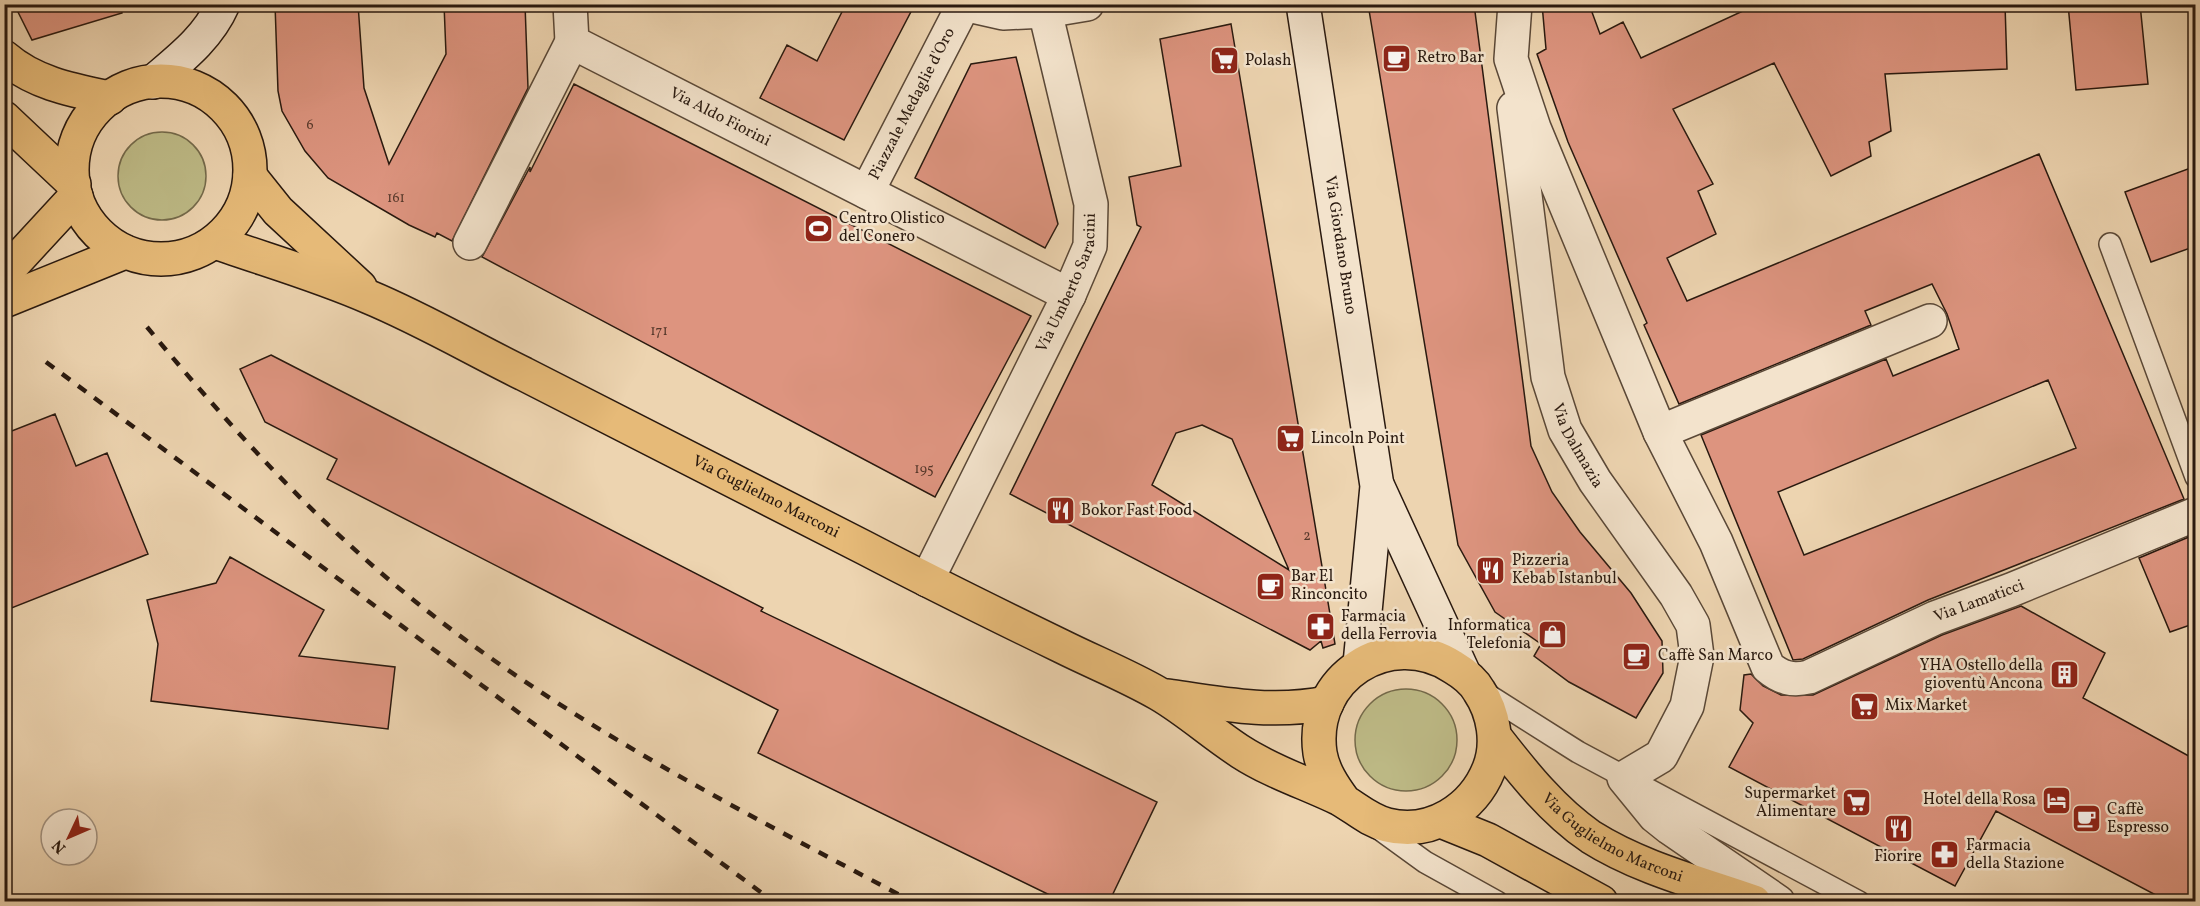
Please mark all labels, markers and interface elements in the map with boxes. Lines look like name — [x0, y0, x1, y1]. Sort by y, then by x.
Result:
street label: Piazzale Medaglie d'Oro — [864, 24, 961, 184]
cafe icon: Retro Bar — [1380, 42, 1412, 74]
supermarket icon: Polash — [1208, 45, 1240, 77]
place label: Retro Bar — [1417, 47, 1484, 69]
place label: Polash — [1245, 50, 1291, 72]
street label: Via Aldo Fiorini — [666, 82, 774, 152]
house number: 6 — [306, 116, 314, 135]
street label: Via Giordano Bruno — [1319, 174, 1362, 316]
house number: 161 — [387, 189, 405, 208]
place label: Centro Olistico del Conero — [839, 208, 945, 248]
sports icon: Centro Olistico del Conero — [802, 212, 834, 244]
street label: Via Umberto Saracini — [1031, 213, 1102, 356]
house number: 171 — [650, 322, 668, 341]
street label: Via Dalmazia — [1546, 400, 1608, 493]
supermarket icon: Lincoln Point — [1274, 423, 1306, 455]
place label: Lincoln Point — [1311, 428, 1405, 450]
street label: Via Guglielmo Marconi — [688, 450, 843, 544]
house number: 195 — [914, 460, 934, 479]
restaurant icon: Bokor Fast Food — [1044, 495, 1076, 527]
place label: Bokor Fast Food — [1081, 500, 1192, 522]
house number: 2 — [1303, 527, 1311, 546]
place label: Pizzeria Kebab Istanbul — [1512, 550, 1617, 590]
restaurant icon: Pizzeria Kebab Istanbul — [1475, 554, 1507, 586]
place label: Bar El Rinconcito — [1291, 566, 1367, 606]
cafe icon: Bar El Rinconcito — [1254, 570, 1286, 602]
street label: Via Lamaticci — [1931, 575, 2028, 628]
place label: Farmacia della Ferrovia — [1341, 606, 1437, 646]
pharmacy icon: Farmacia della Ferrovia — [1304, 610, 1336, 642]
place label: Informatica Telefonia — [1448, 615, 1531, 655]
shop icon: Informatica Telefonia — [1536, 619, 1568, 651]
cafe icon: Caffè San Marco — [1621, 640, 1653, 672]
place label: Caffè San Marco — [1658, 645, 1773, 667]
place label: YHA Ostello della gioventù Ancona — [1919, 655, 2043, 695]
building icon: YHA Ostello della gioventù Ancona — [2048, 659, 2080, 691]
supermarket icon: Mix Market — [1848, 690, 1880, 722]
place label: Mix Market — [1885, 695, 1968, 717]
place label: Supermarket Alimentare — [1744, 783, 1836, 823]
hotel icon: Hotel della Rosa — [2041, 784, 2073, 816]
supermarket icon: Supermarket Alimentare — [1841, 787, 1873, 819]
street label: Via Guglielmo Marconi — [1536, 788, 1686, 888]
place label: Hotel della Rosa — [1923, 789, 2036, 811]
place label: Caffè Espresso — [2107, 799, 2169, 839]
cafe icon: Caffè Espresso — [2070, 803, 2102, 835]
north arrow — [39, 807, 99, 867]
restaurant icon: Fiorire — [1882, 813, 1914, 845]
text: N — [47, 834, 72, 858]
place label: Farmacia della Stazione — [1966, 835, 2064, 875]
pharmacy icon: Farmacia della Stazione — [1929, 839, 1961, 871]
place label: Fiorire — [1874, 846, 1922, 868]

